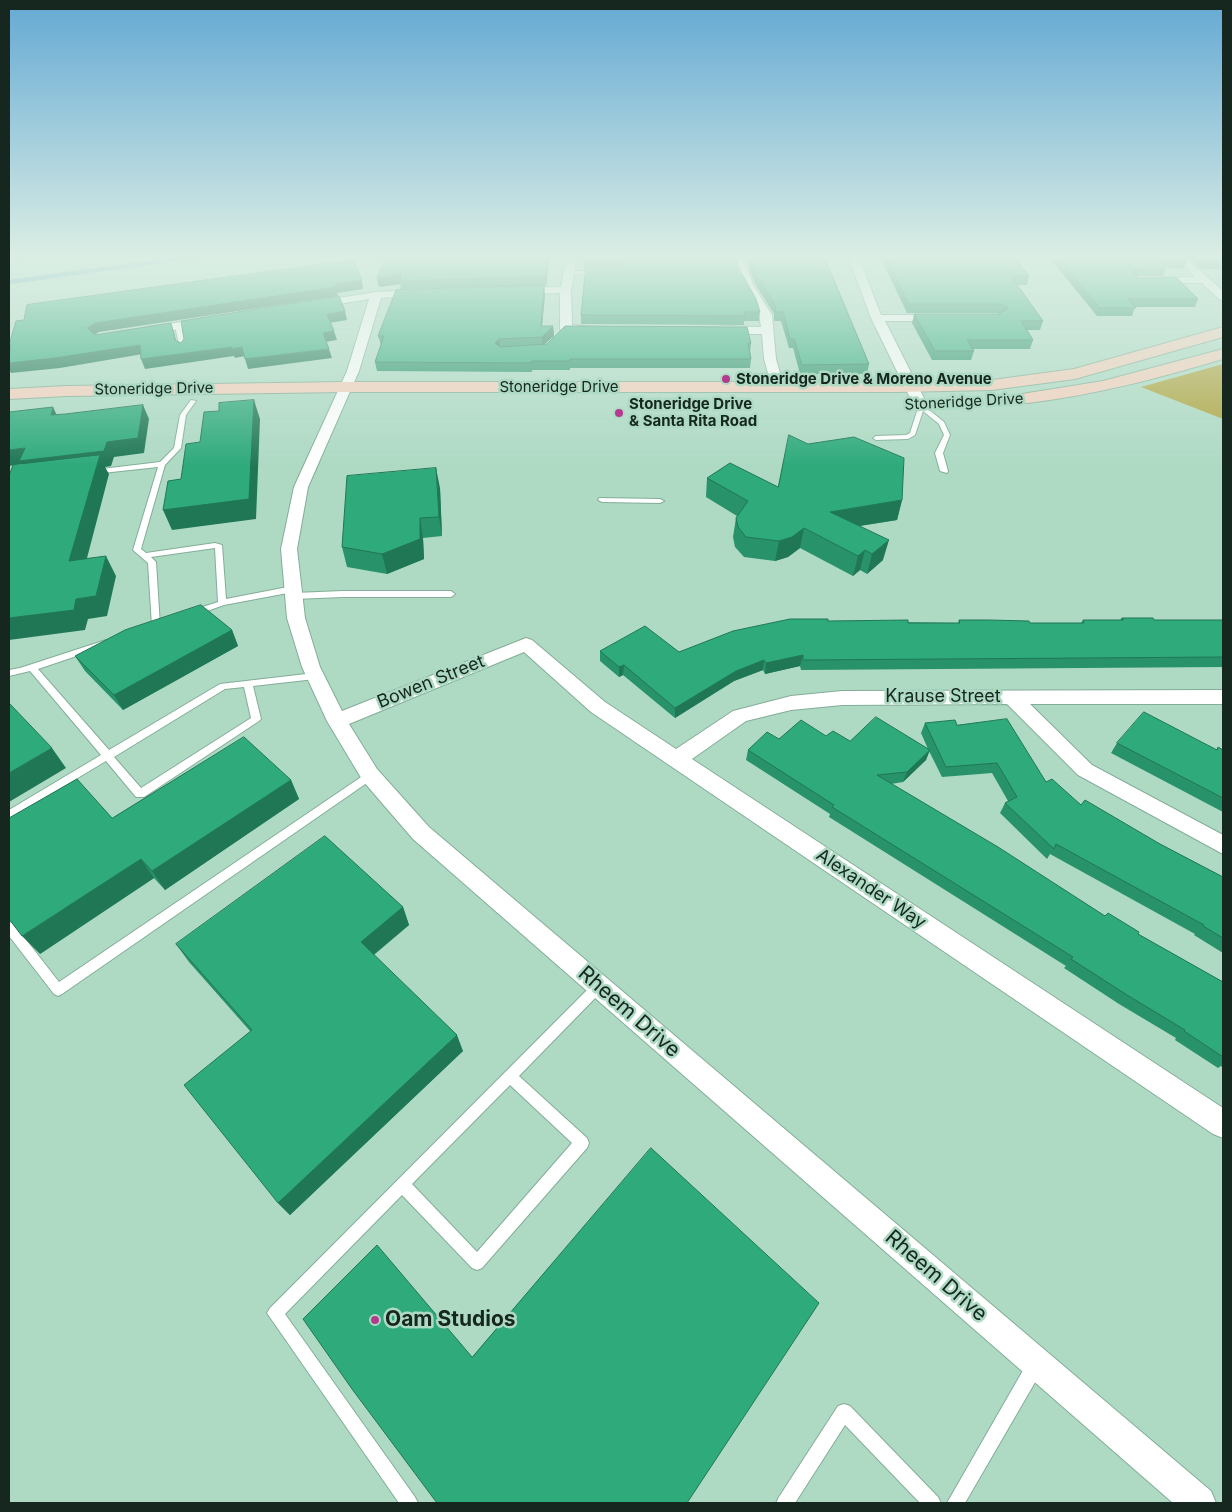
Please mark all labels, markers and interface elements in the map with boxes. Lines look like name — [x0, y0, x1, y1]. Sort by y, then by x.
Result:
place label: Stoneridge Drive & Moreno Avenue — [736, 370, 992, 388]
marker: Stoneridge Drive & Moreno Avenue — [720, 373, 732, 385]
street label: Stoneridge Drive — [499, 378, 619, 396]
street label: Stoneridge Drive — [94, 379, 214, 399]
street label: Stoneridge Drive — [904, 390, 1024, 414]
place label: Stoneridge Drive & Santa Rita Road — [629, 395, 757, 430]
marker: Stoneridge Drive & Santa Rita Road — [613, 407, 625, 419]
street label: Bowen Street — [374, 651, 488, 713]
street label: Krause Street — [885, 686, 1001, 708]
street label: Alexander Way — [812, 844, 930, 934]
street label: Rheem Drive — [573, 961, 685, 1063]
street label: Rheem Drive — [880, 1225, 992, 1327]
place label: Oam Studios — [385, 1307, 516, 1333]
marker: Oam Studios — [369, 1314, 381, 1326]

